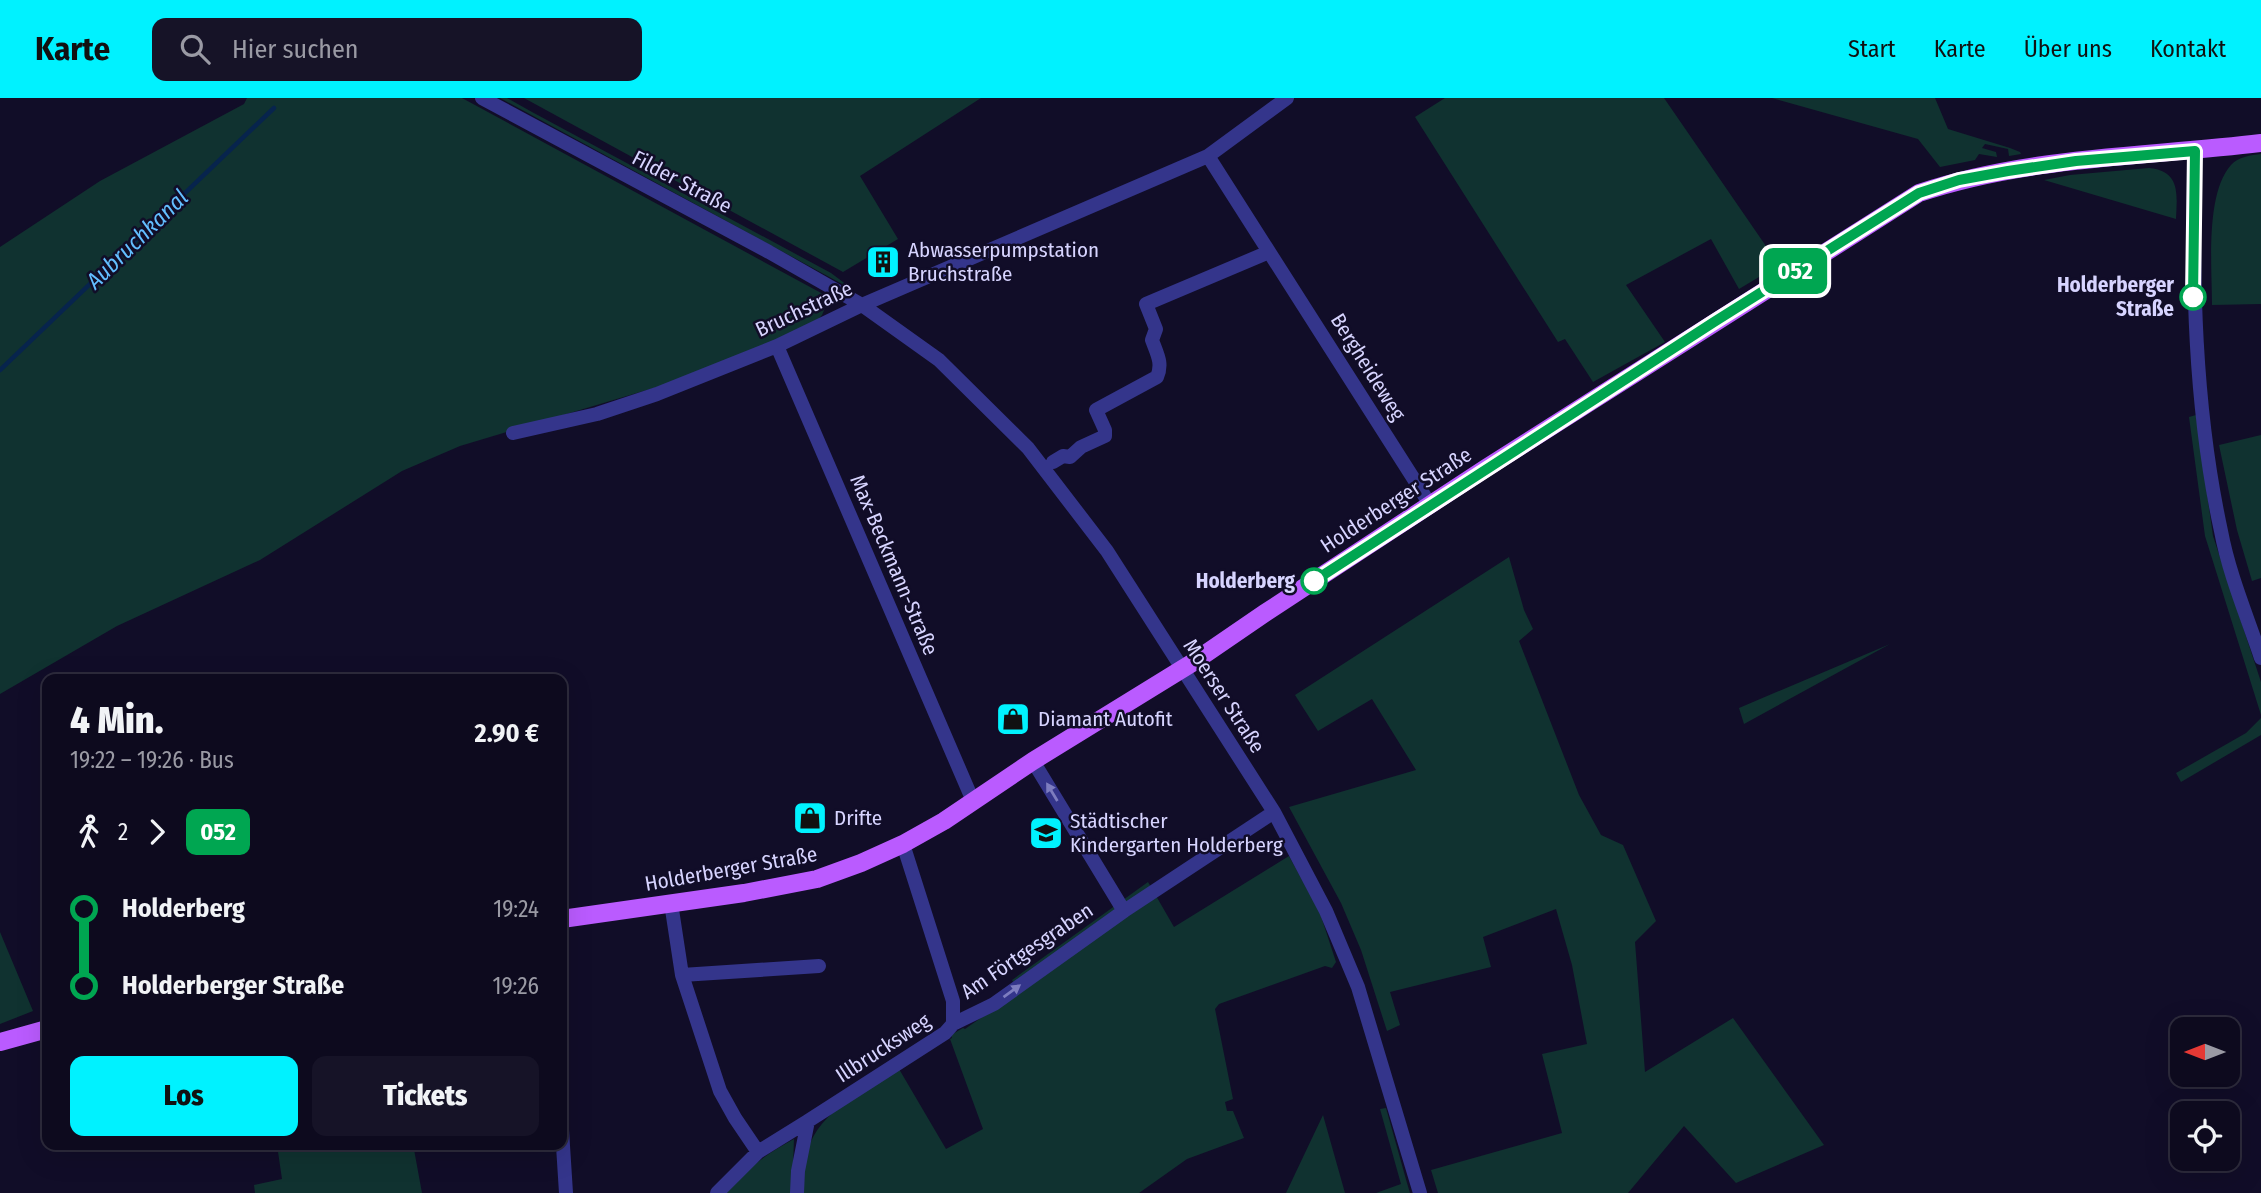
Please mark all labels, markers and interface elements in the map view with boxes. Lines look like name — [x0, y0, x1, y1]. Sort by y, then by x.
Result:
search box — [152, 18, 642, 81]
text: Karte — [35, 29, 110, 69]
icon: search — [176, 30, 214, 68]
text: Hier suchen — [232, 34, 359, 65]
text: Start — [1848, 35, 1896, 63]
text: Karte — [1934, 35, 1986, 63]
text: Über uns — [2024, 35, 2112, 63]
text: Kontakt — [2150, 35, 2226, 63]
street label: Filder Straße — [628, 145, 736, 219]
water label: Aubruchkanal — [79, 183, 194, 295]
place label: Abwasserpumpstation Bruchstraße — [908, 237, 1099, 287]
building icon: Abwasserpumpstation Bruchstraße — [864, 243, 902, 281]
line badge: 052 — [1755, 248, 1835, 294]
text: 052 — [1777, 257, 1813, 285]
place label: Holderberger Straße — [2057, 272, 2174, 322]
street label: Bruchstraße — [751, 275, 857, 343]
marker: Holderberger Straße — [2180, 284, 2206, 310]
street label: Bergheideweg — [1325, 309, 1411, 425]
street label: Holderberger Straße — [1316, 441, 1476, 559]
street label: Max-Beckmann-Straße — [844, 471, 944, 659]
place label: Holderberg — [1196, 568, 1296, 594]
marker: Holderberg — [1301, 568, 1327, 594]
street label: Moerser Straße — [1177, 634, 1271, 758]
text: 4 Min. — [70, 697, 163, 743]
shop icon: Diamant Autofit — [994, 700, 1032, 738]
place label: Diamant Autofit — [1038, 706, 1173, 732]
text: 2.90 € — [475, 718, 539, 749]
text: 19:22 – 19:26 · Bus — [70, 746, 234, 774]
one-way arrow — [1046, 782, 1058, 801]
shop icon: Drifte — [791, 799, 829, 837]
place label: Drifte — [834, 805, 882, 831]
place label: Städtischer Kindergarten Holderberg — [1070, 808, 1283, 858]
icon: walk — [70, 813, 108, 851]
icon: forward — [138, 813, 176, 851]
school or university icon: Städtischer Kindergarten Holderberg — [1027, 814, 1065, 852]
text: 2 — [118, 818, 128, 846]
text: 052 — [200, 818, 236, 846]
street label: Holderberger Straße — [643, 841, 819, 897]
text: Holderberg — [122, 893, 245, 924]
text: 19:24 — [493, 895, 539, 923]
street label: Am Förtgesgraben — [956, 897, 1098, 1005]
text: Holderberger Straße — [122, 970, 344, 1001]
text: 19:26 — [492, 972, 539, 1000]
one-way arrow — [1003, 984, 1021, 998]
street label: Illbrucksweg — [831, 1008, 935, 1088]
north arrow — [2170, 1017, 2240, 1087]
map controls — [2170, 1017, 2240, 1171]
button: Los — [70, 1056, 298, 1136]
button: Tickets — [312, 1056, 539, 1136]
button: locate — [2170, 1101, 2240, 1171]

